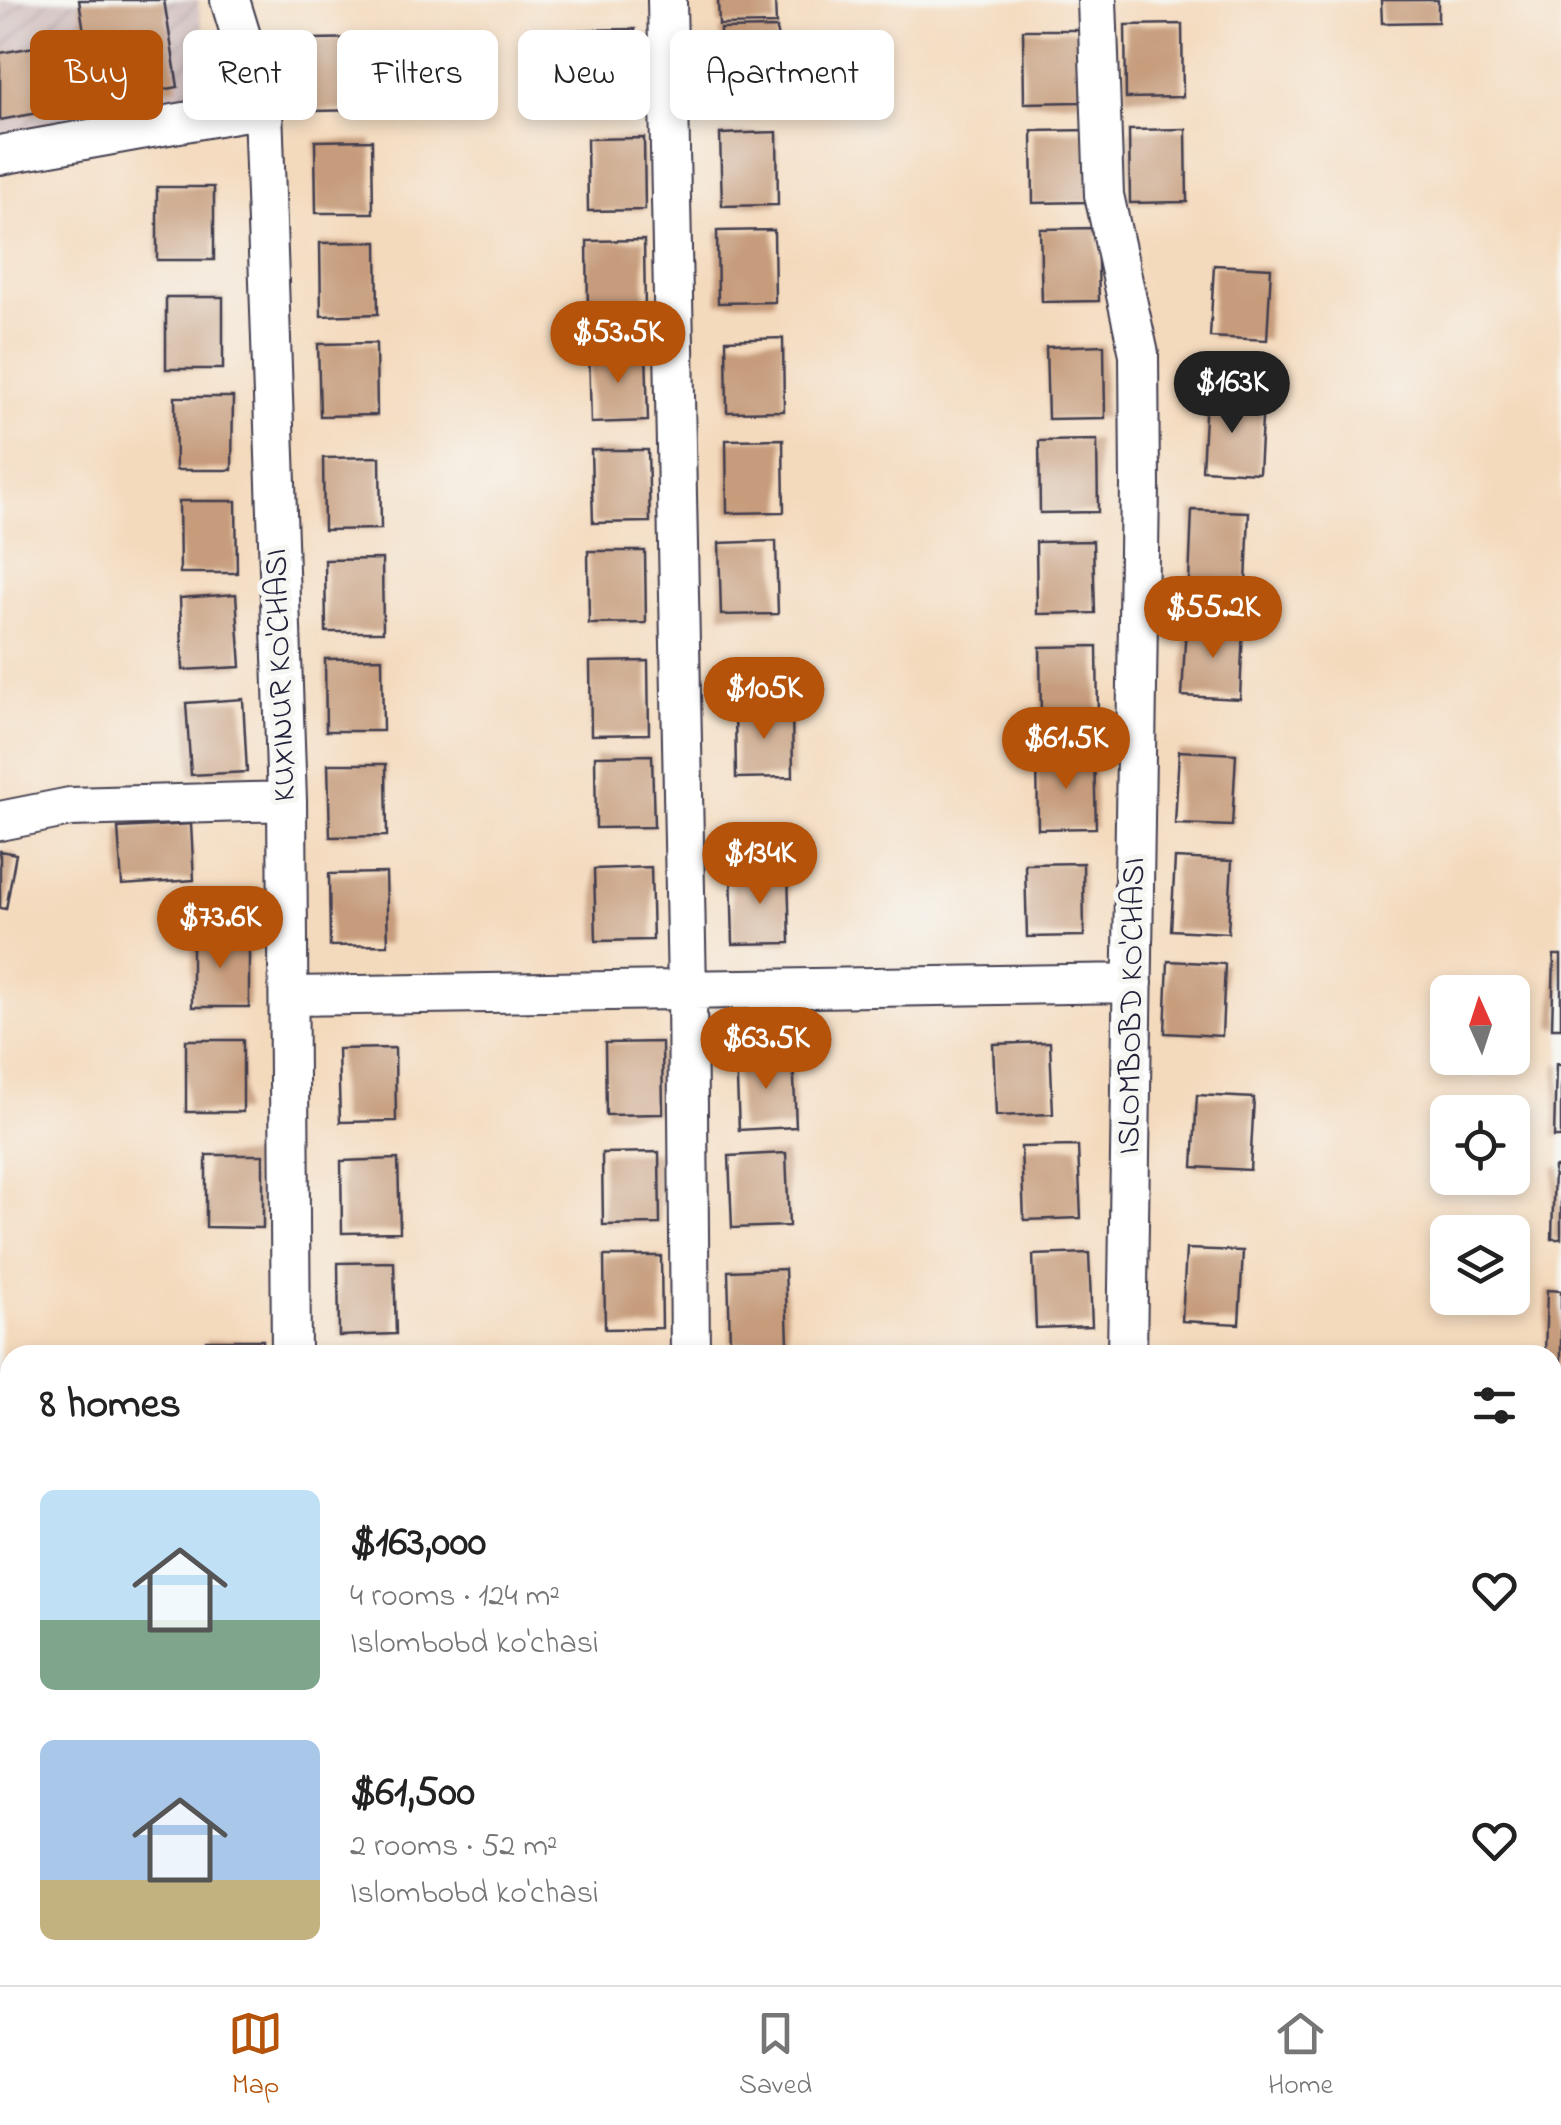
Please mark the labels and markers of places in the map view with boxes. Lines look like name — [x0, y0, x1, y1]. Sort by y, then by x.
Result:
pin: $53.5K — [537, 301, 699, 386]
pin: $163K — [1162, 351, 1302, 436]
pin: $55.2K — [1132, 576, 1294, 661]
pin: $105K — [694, 657, 834, 742]
pin: $61.5K — [985, 707, 1147, 792]
pin: $134K — [690, 822, 830, 907]
pin: $73.6K — [139, 886, 301, 971]
pin: $63.5K — [685, 1007, 847, 1092]

